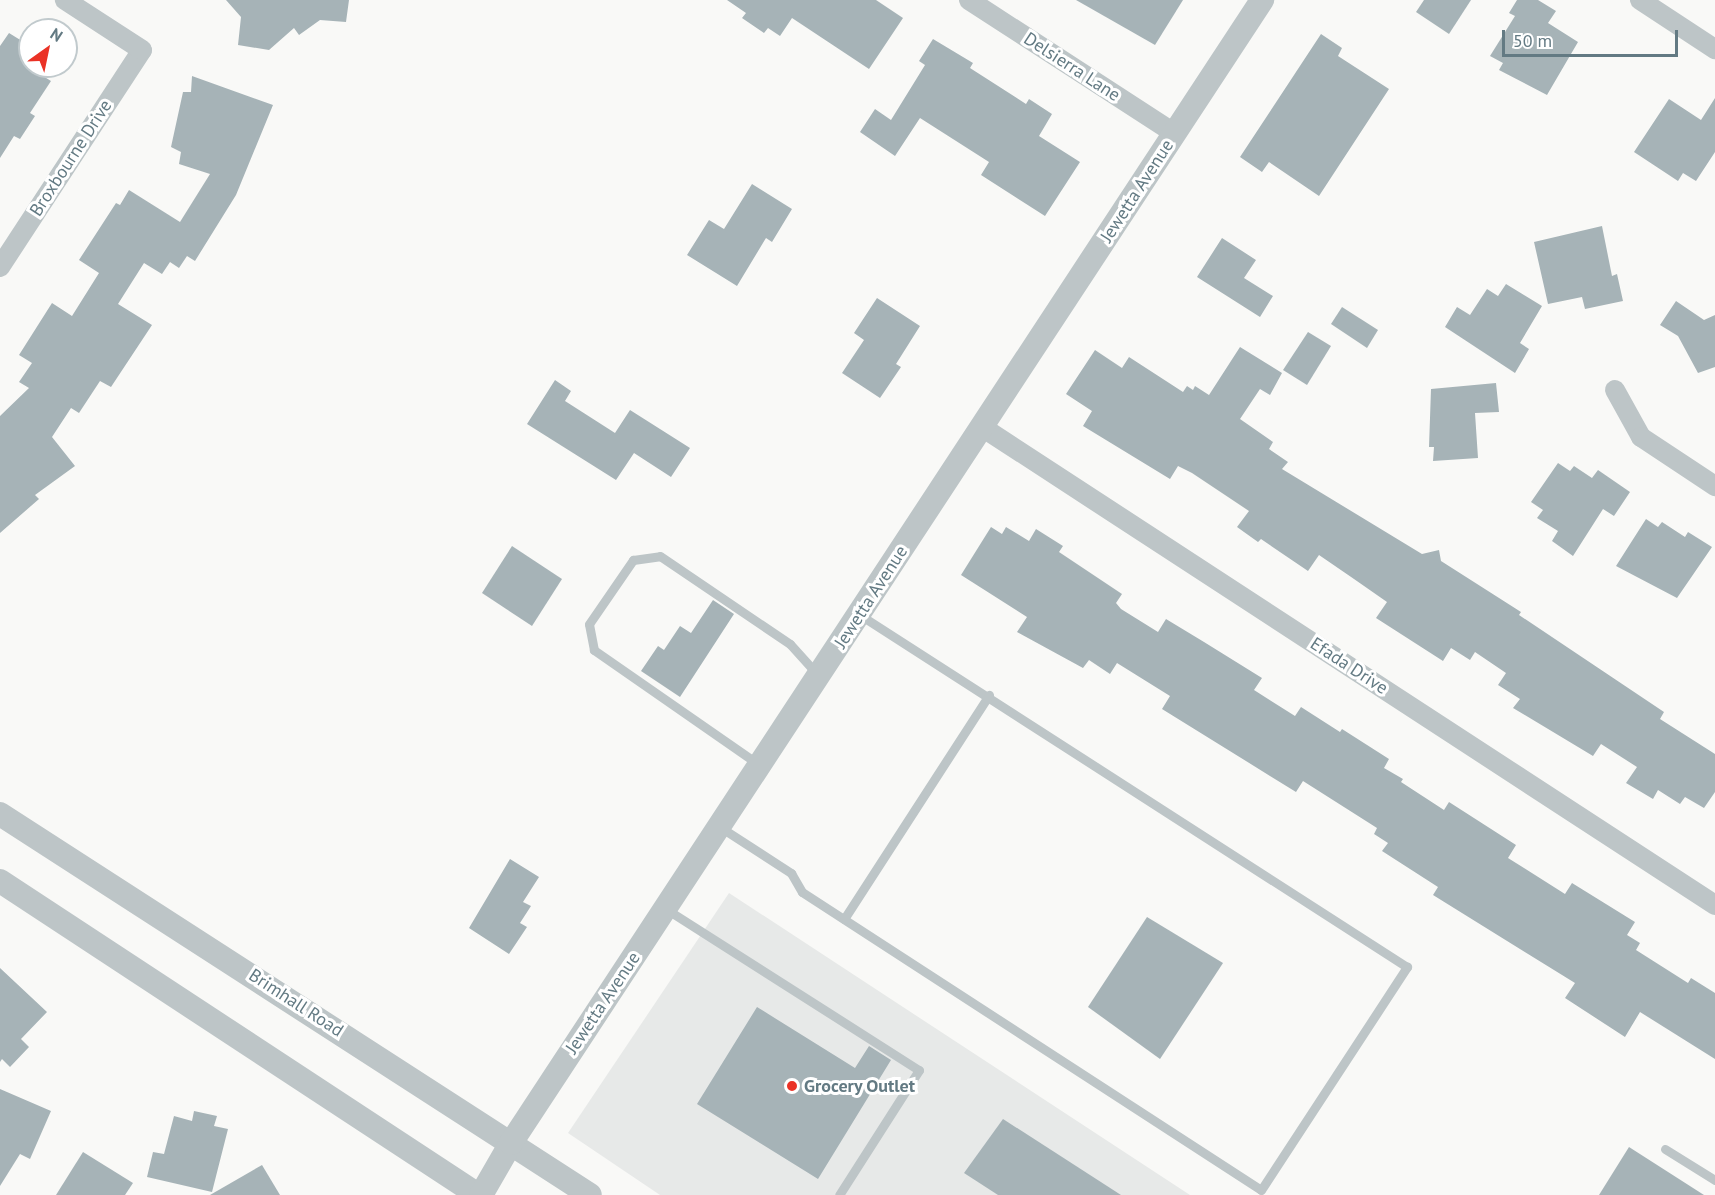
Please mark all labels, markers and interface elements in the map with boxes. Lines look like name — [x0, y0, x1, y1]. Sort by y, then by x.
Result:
north arrow — [18, 18, 78, 78]
scale bar — [1505, 18, 1680, 56]
text: N — [47, 23, 67, 46]
street label: Delsierra Lane — [1020, 28, 1124, 106]
text: 50 m — [1513, 29, 1552, 52]
street label: Broxbourne Drive — [25, 96, 117, 220]
street label: Jewetta Avenue — [1096, 135, 1178, 247]
street label: Jewetta Avenue — [830, 541, 912, 653]
street label: Efada Drive — [1306, 633, 1392, 699]
street label: Jewetta Avenue — [561, 948, 645, 1058]
street label: Brimhall Road — [245, 964, 347, 1042]
place label: Grocery Outlet — [804, 1075, 916, 1097]
marker: Grocery Outlet — [785, 1079, 799, 1093]

